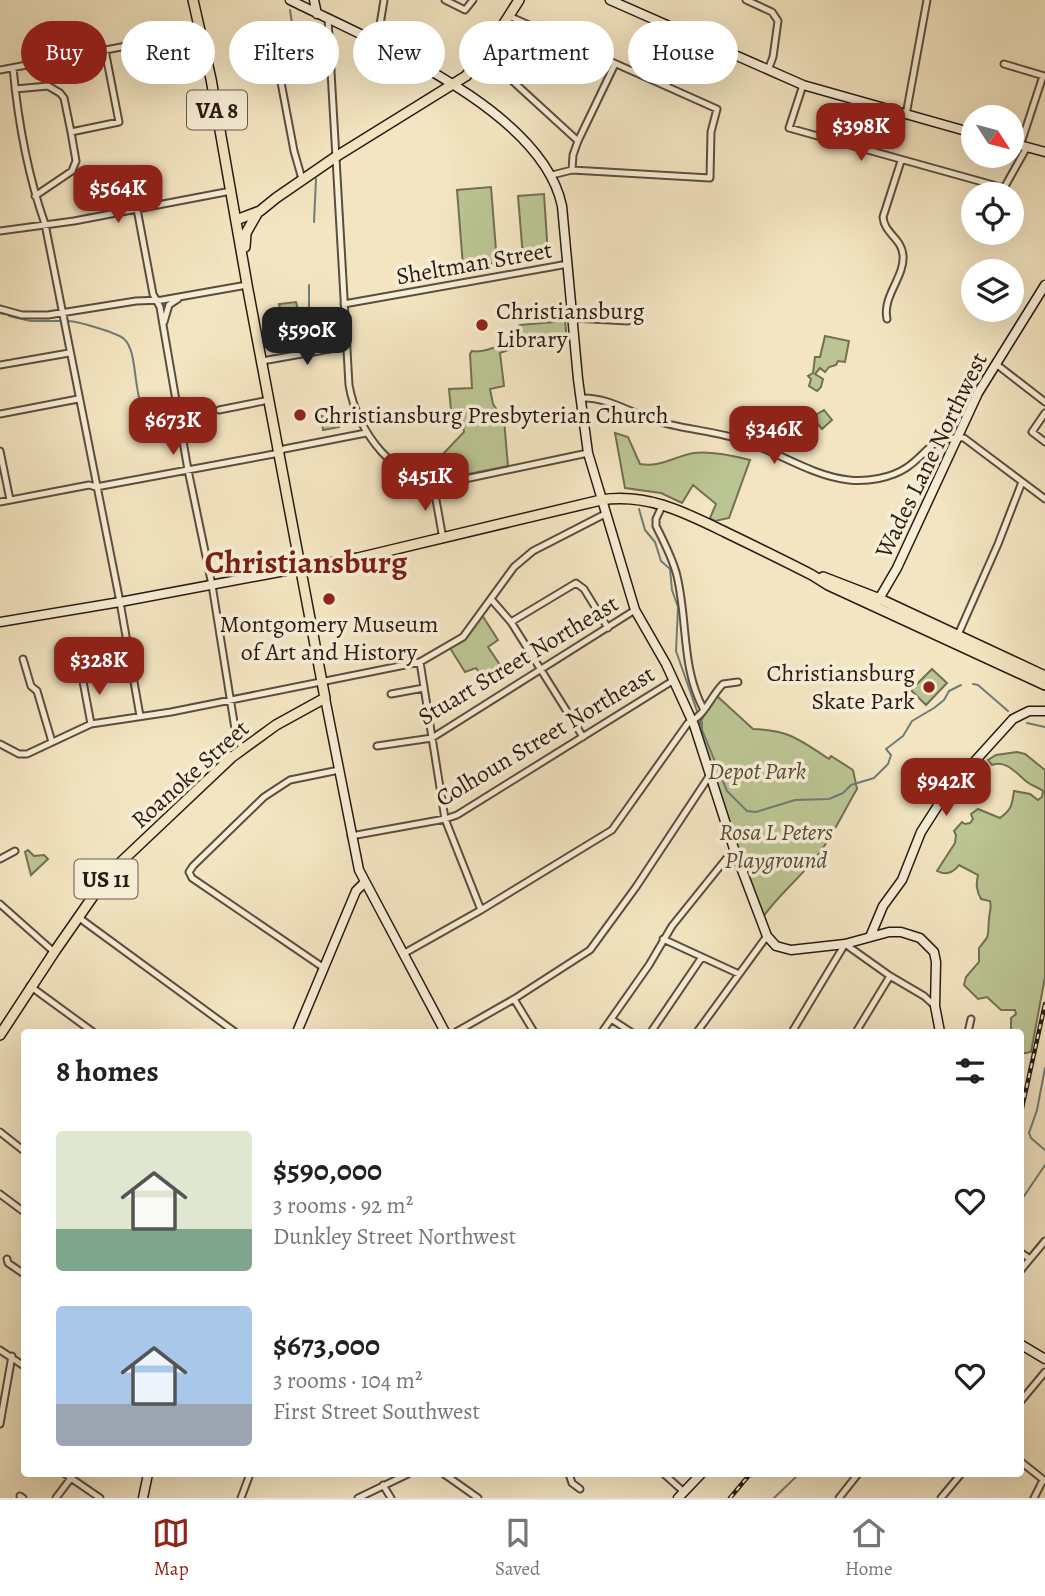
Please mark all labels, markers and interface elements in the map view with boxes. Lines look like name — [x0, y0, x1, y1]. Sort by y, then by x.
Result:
chip: Buy — [21, 21, 107, 84]
chip: Rent — [121, 21, 215, 84]
chip: Filters — [229, 21, 339, 84]
chip: New — [353, 21, 445, 84]
chip: Apartment — [459, 21, 614, 84]
chip: House — [628, 21, 738, 84]
road number: VA 8 — [187, 90, 247, 130]
pin: $398K — [812, 104, 910, 163]
north arrow — [961, 105, 1024, 168]
map controls — [961, 105, 1024, 322]
text: $398K — [832, 110, 890, 141]
pin: $564K — [69, 166, 167, 225]
text: $564K — [89, 172, 147, 203]
button: locate — [961, 182, 1024, 245]
street label: Sheltman Street — [393, 234, 555, 292]
button: layers — [961, 259, 1024, 322]
place label: Christiansburg Library — [496, 295, 645, 355]
pin: $590K — [258, 308, 356, 367]
text: $590K — [278, 314, 336, 345]
marker: Christiansburg Library — [474, 317, 490, 333]
street label: Wades Lane Northwest — [867, 347, 995, 564]
pin: $673K — [124, 398, 222, 457]
place label: Christiansburg Presbyterian Church — [314, 399, 669, 431]
text: $673K — [145, 404, 201, 435]
pin: $346K — [725, 406, 823, 466]
marker: Christiansburg Presbyterian Church — [292, 407, 308, 423]
text: $346K — [745, 413, 803, 444]
pin: $451K — [376, 454, 474, 513]
text: $451K — [398, 460, 452, 491]
district label: Christiansburg — [205, 540, 408, 584]
street label: Stuart Street Northeast — [412, 587, 624, 733]
marker: Montgomery Museum of Art and History — [321, 591, 337, 607]
place label: Montgomery Museum of Art and History — [220, 608, 438, 668]
pin: $328K — [50, 638, 148, 697]
text: $328K — [70, 644, 128, 675]
place label: Christiansburg Skate Park — [766, 657, 915, 717]
street label: Colhoun Street Northeast — [430, 658, 660, 814]
marker: Christiansburg Skate Park — [921, 679, 937, 695]
street label: Roanoke Street — [124, 712, 256, 835]
park label: Depot Park — [708, 755, 806, 787]
pin: $942K — [897, 758, 995, 818]
text: $942K — [917, 765, 975, 796]
park label: Rosa L Peters Playground — [719, 816, 833, 876]
road number: US 11 — [74, 860, 138, 898]
text: 8 homes — [56, 1051, 159, 1091]
icon: filters — [951, 1052, 989, 1090]
text: $590,000 — [273, 1150, 382, 1190]
icon: home — [112, 1159, 196, 1243]
icon: heart — [951, 1182, 989, 1220]
text: 3 rooms · 92 m² — [273, 1190, 413, 1221]
text: Dunkley Street Northwest — [273, 1221, 516, 1252]
text: $673,000 — [273, 1325, 380, 1365]
icon: home — [112, 1334, 196, 1418]
icon: heart — [951, 1357, 989, 1395]
text: 3 rooms · 104 m² — [273, 1365, 422, 1396]
text: First Street Southwest — [273, 1396, 480, 1427]
tab: Map — [152, 1514, 190, 1582]
tab: Saved — [495, 1514, 540, 1582]
tab: Home — [845, 1514, 893, 1582]

